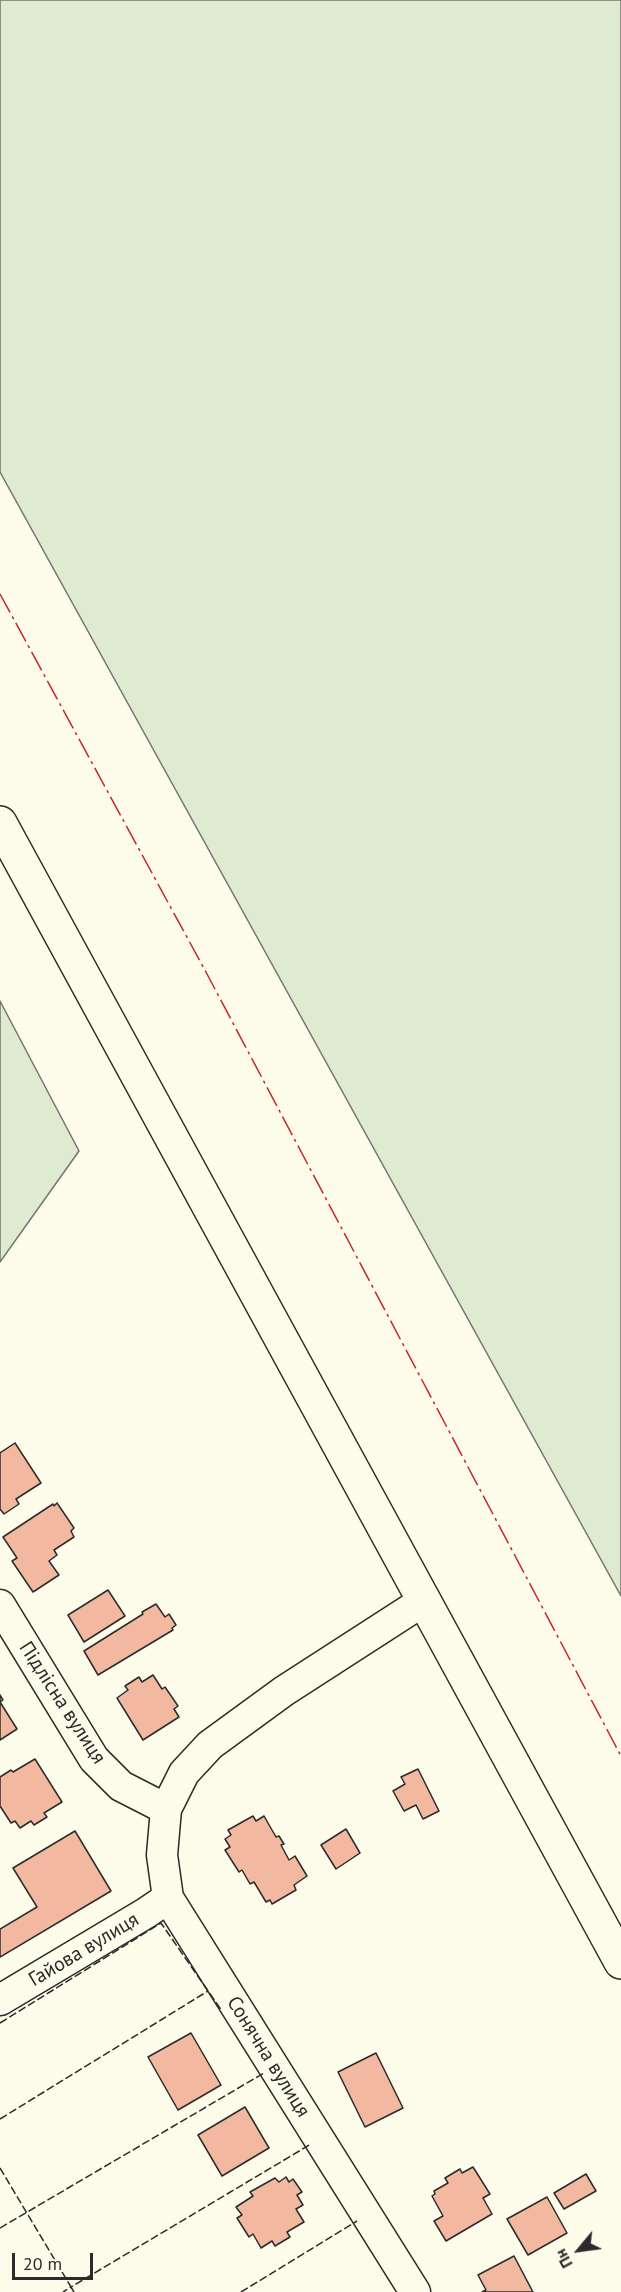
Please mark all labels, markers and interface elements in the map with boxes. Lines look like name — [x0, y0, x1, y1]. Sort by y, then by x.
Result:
street label: Підлісна вулиця — [14, 1637, 110, 1769]
street label: Гайова вулиця — [25, 1908, 143, 1992]
street label: Сонячна вулиця — [221, 1992, 315, 2122]
north arrow — [549, 2220, 609, 2280]
scale bar — [15, 2241, 96, 2279]
text: Пн — [550, 2246, 577, 2272]
text: 20 m — [23, 2252, 62, 2275]

